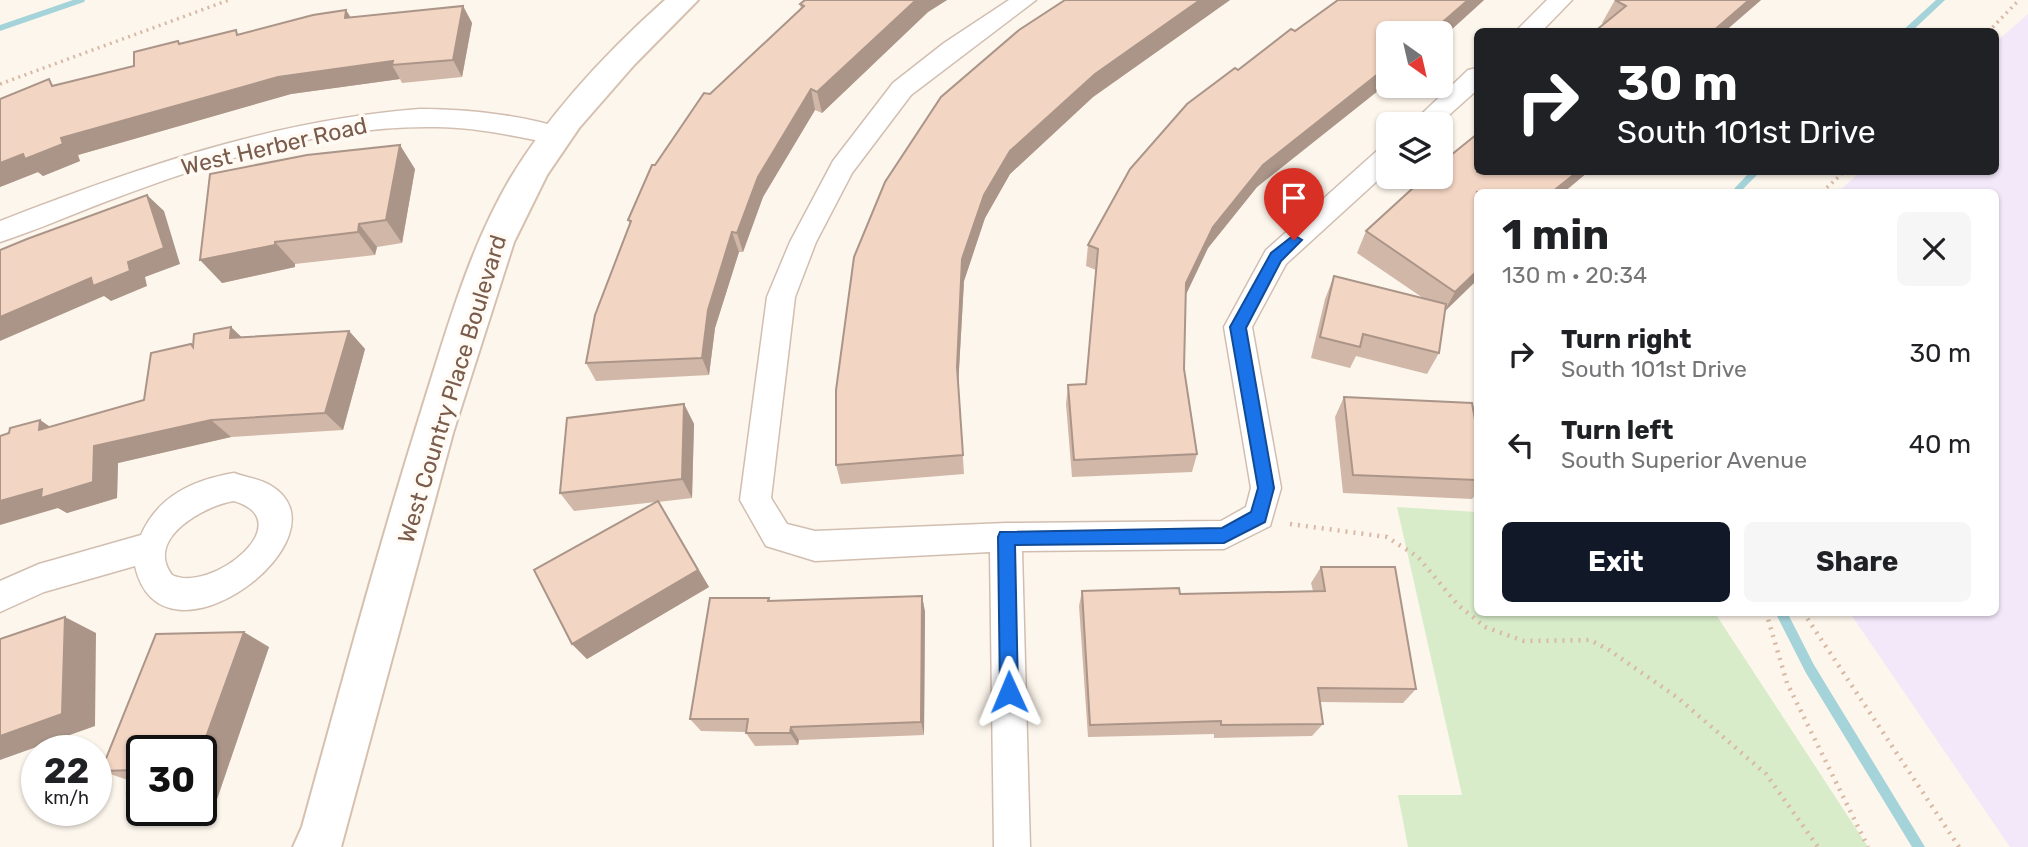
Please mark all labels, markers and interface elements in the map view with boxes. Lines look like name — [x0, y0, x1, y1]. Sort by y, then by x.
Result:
north arrow — [1376, 21, 1452, 98]
map controls — [1376, 21, 1453, 189]
text: 30 m — [1617, 54, 1738, 112]
icon: right — [1502, 56, 1593, 147]
street label: West Herber Road — [178, 111, 370, 181]
button: layers — [1376, 112, 1453, 189]
text: South 101st Drive — [1617, 113, 1876, 151]
pin — [1264, 168, 1324, 240]
icon: arrive — [1275, 179, 1313, 217]
text: 1 min — [1502, 210, 1609, 260]
button: close — [1897, 212, 1971, 286]
street label: West Country Place Boulevard — [392, 232, 512, 546]
text: 130 m · 20:34 — [1502, 261, 1647, 289]
text: Turn right — [1561, 324, 1691, 355]
icon: right — [1502, 335, 1540, 373]
text: 30 m — [1909, 338, 1971, 369]
text: South 101st Drive — [1561, 355, 1747, 383]
text: Turn left — [1561, 415, 1673, 446]
icon: left — [1502, 426, 1540, 464]
text: 40 m — [1909, 429, 1971, 460]
text: South Superior Avenue — [1561, 446, 1807, 474]
button: Exit — [1502, 522, 1730, 602]
button: Share — [1744, 522, 1971, 602]
position arrow — [972, 655, 1046, 729]
speed limit sign: 30 — [126, 735, 217, 826]
text: 22 — [44, 750, 89, 792]
text: km/h — [44, 787, 89, 809]

